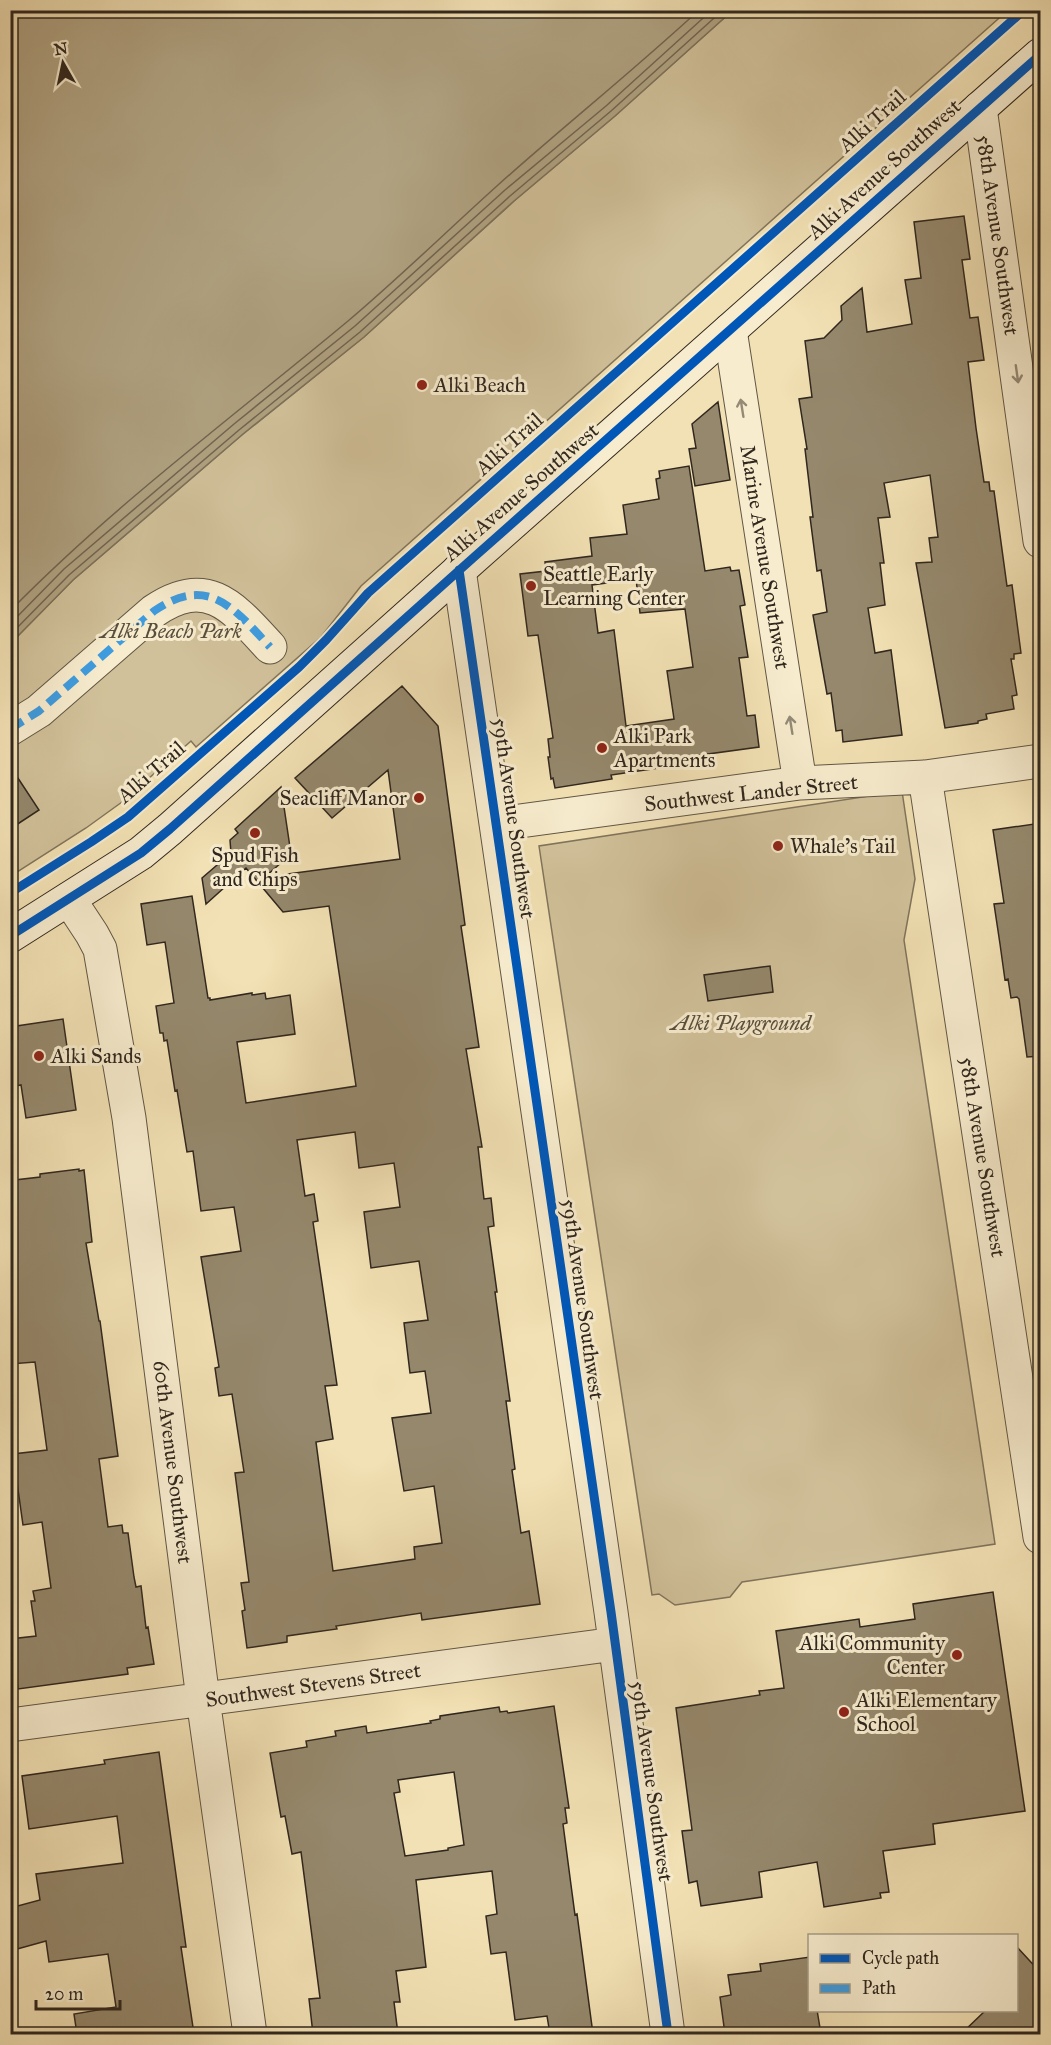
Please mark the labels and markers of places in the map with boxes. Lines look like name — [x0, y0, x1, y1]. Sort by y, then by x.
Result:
place label: Alki Beach — [433, 372, 526, 398]
marker: Alki Beach — [415, 378, 429, 392]
place label: Seattle Early Learning Center — [543, 561, 685, 611]
marker: Seattle Early Learning Center — [524, 579, 538, 593]
place label: Alki Park Apartments — [613, 723, 716, 773]
marker: Alki Park Apartments — [595, 741, 609, 755]
place label: Seacliff Manor — [279, 785, 407, 811]
marker: Seacliff Manor — [412, 791, 426, 805]
marker: Spud Fish and Chips — [248, 826, 262, 840]
place label: Whale's Tail — [790, 833, 896, 859]
marker: Whale's Tail — [771, 839, 785, 853]
place label: Spud Fish and Chips — [211, 842, 299, 892]
place label: Alki Sands — [50, 1043, 141, 1069]
marker: Alki Sands — [32, 1049, 46, 1063]
place label: Alki Community Center — [798, 1630, 946, 1680]
marker: Alki Community Center — [950, 1648, 964, 1662]
place label: Alki Elementary School — [855, 1687, 998, 1737]
marker: Alki Elementary School — [837, 1705, 851, 1719]

